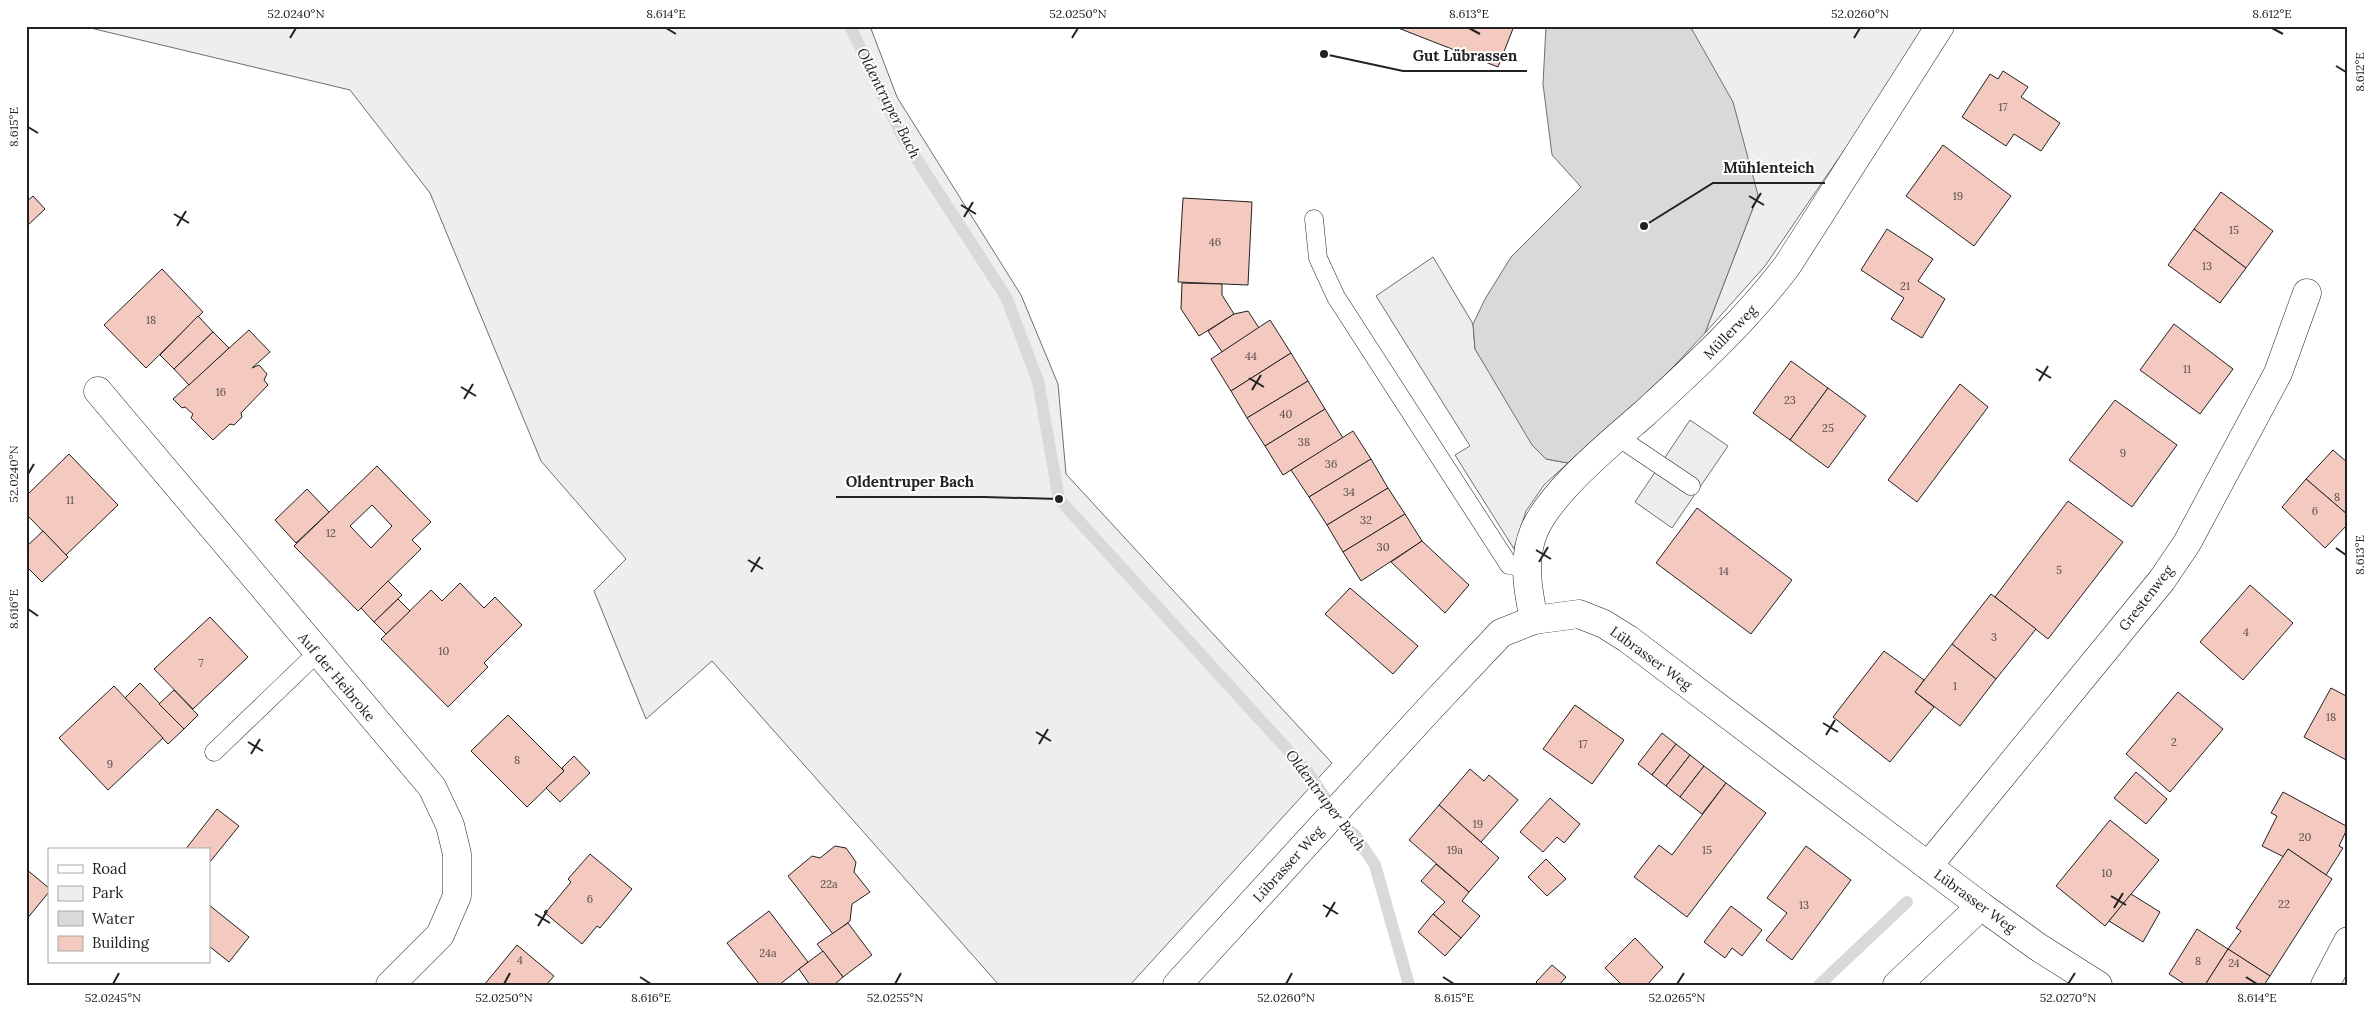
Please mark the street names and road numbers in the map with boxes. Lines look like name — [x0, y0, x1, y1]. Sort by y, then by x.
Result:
street label: Müllerweg — [1700, 301, 1761, 363]
street label: Grestenweg — [2115, 561, 2177, 634]
street label: Lübrasser Weg — [1607, 622, 1696, 694]
street label: Auf der Heibroke — [294, 628, 380, 725]
street label: Lübrasser Weg — [1249, 822, 1327, 906]
street label: Lübrasser Weg — [1931, 865, 2020, 937]

